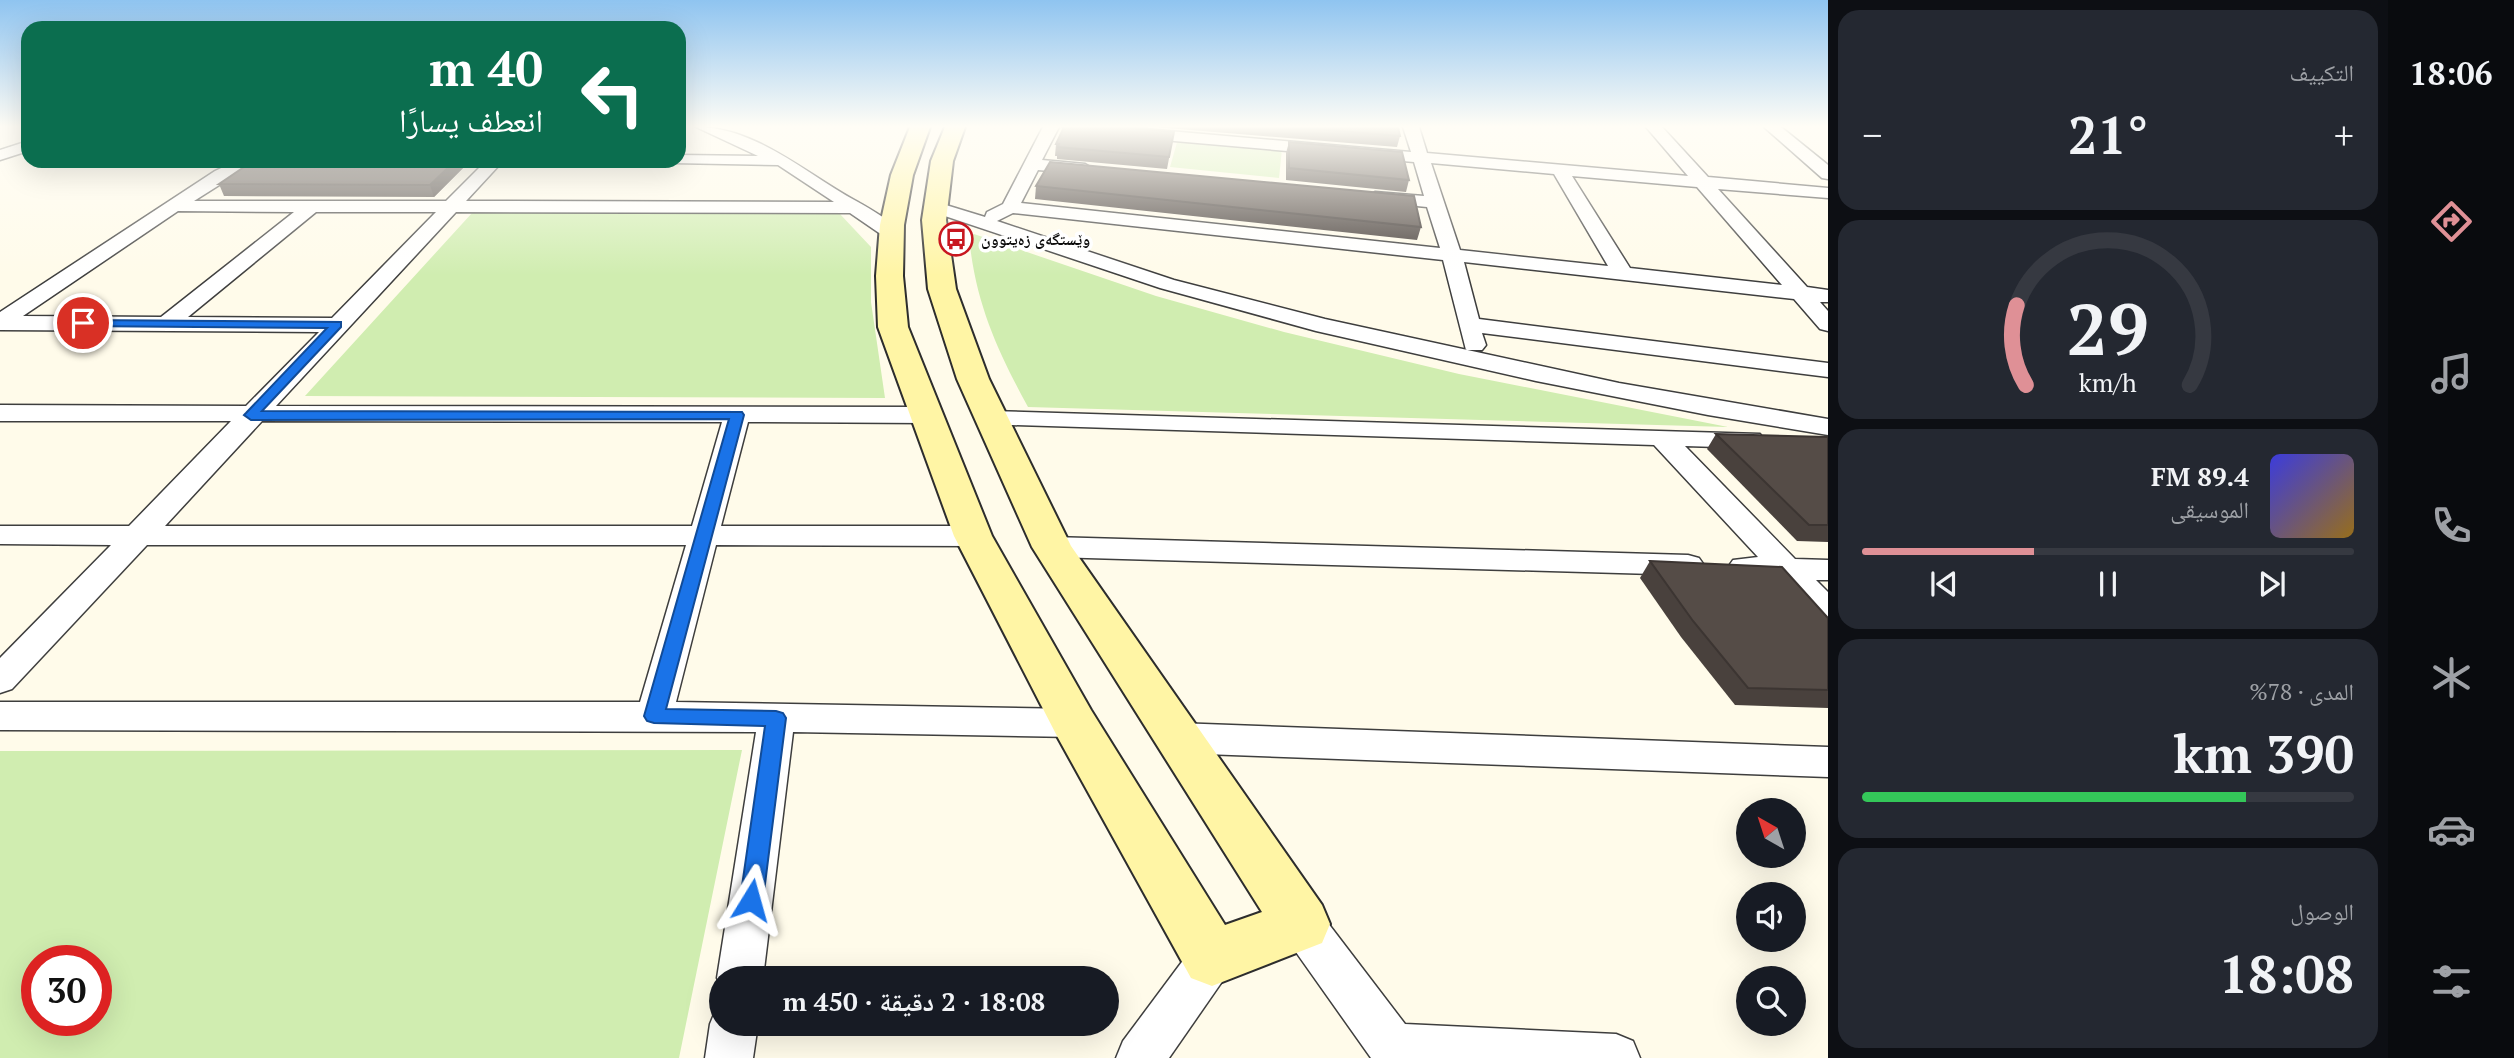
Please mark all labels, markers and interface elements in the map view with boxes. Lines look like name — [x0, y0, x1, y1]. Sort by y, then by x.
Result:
text: 40 m — [429, 35, 543, 100]
icon: left — [567, 49, 658, 140]
text: 18:06 — [2409, 52, 2493, 94]
text: التكييف — [2289, 57, 2354, 88]
text: انعطف يسارًا — [399, 99, 543, 141]
text: 21° — [2068, 100, 2148, 169]
text: − — [1862, 110, 1882, 160]
text: + — [2334, 110, 2354, 160]
icon: directions — [2427, 197, 2476, 246]
bus stop icon: وێستگەی زەیتوون — [937, 220, 975, 258]
place label: وێستگەی زەیتوون — [981, 228, 1090, 250]
text: 29 — [2067, 280, 2149, 377]
pin — [53, 293, 113, 353]
icon: arrive — [64, 304, 102, 342]
icon: music — [2427, 349, 2476, 398]
text: km/h — [2079, 366, 2137, 399]
text: 89.4 FM — [2151, 459, 2249, 493]
text: الموسيقى — [2170, 494, 2249, 525]
icon: phone — [2427, 501, 2476, 550]
icon: previous — [1925, 565, 1963, 603]
icon: pause — [2089, 565, 2127, 603]
icon: next — [2253, 565, 2291, 603]
icon: climate — [2427, 653, 2476, 702]
text: المدى · 78% — [2249, 676, 2354, 707]
text: 390 km — [2173, 719, 2354, 788]
north arrow — [1736, 798, 1806, 868]
map controls — [1736, 798, 1806, 1036]
icon: car — [2427, 805, 2476, 854]
position arrow — [714, 863, 788, 937]
button: sound — [1736, 882, 1806, 952]
text: الوصول — [2290, 896, 2354, 927]
text: 18:08 — [2219, 939, 2354, 1008]
speed limit sign: 30 — [21, 945, 112, 1036]
icon: filters — [2427, 957, 2476, 1006]
button: search — [1736, 966, 1806, 1036]
text: 18:08 · 2 دقيقة · 450 m — [783, 984, 1045, 1018]

